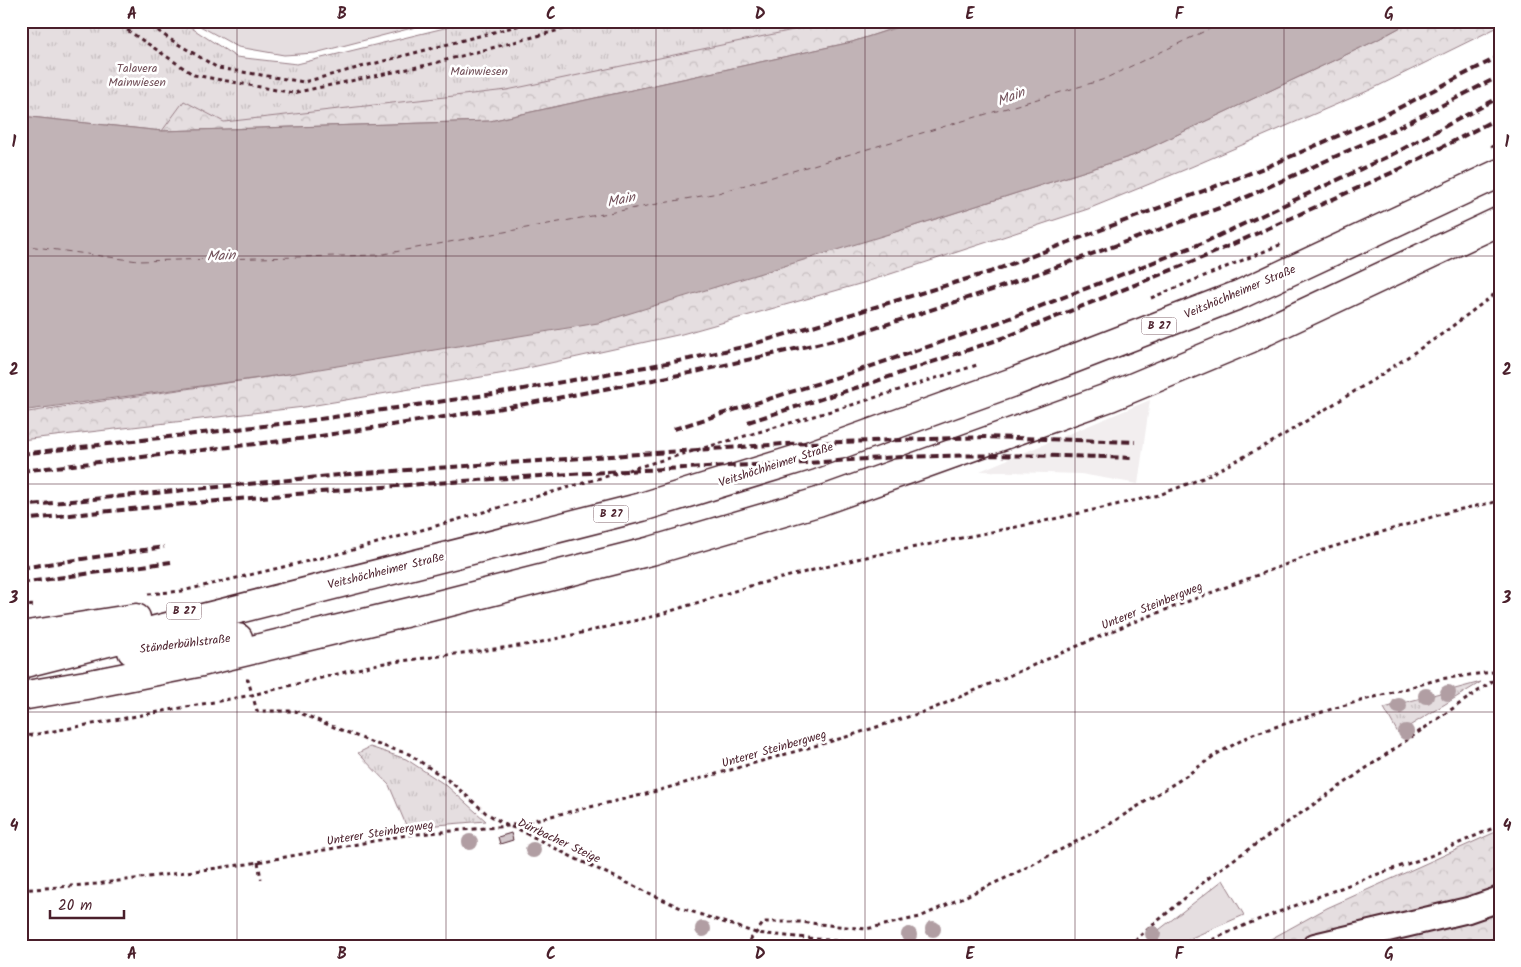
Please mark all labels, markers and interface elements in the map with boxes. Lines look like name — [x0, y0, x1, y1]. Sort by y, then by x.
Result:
text: A — [127, 2, 137, 27]
text: B — [337, 2, 347, 27]
text: C — [546, 2, 556, 27]
text: D — [755, 2, 766, 27]
text: E — [966, 2, 976, 27]
text: F — [1175, 2, 1185, 27]
text: G — [1384, 2, 1394, 27]
park label: Talavera Mainwiesen — [108, 59, 166, 92]
park label: Mainwiesen — [450, 62, 508, 81]
water label: Main — [994, 81, 1030, 113]
text: 1 — [12, 130, 17, 155]
text: 1 — [1505, 130, 1510, 155]
water label: Main — [605, 186, 639, 214]
water label: Main — [206, 244, 237, 268]
street label: Veitshöchheimer Straße — [1181, 260, 1299, 324]
road number: B 27 — [1142, 318, 1176, 334]
text: 2 — [9, 358, 19, 383]
text: 2 — [1502, 358, 1512, 383]
street label: Veitshöchheimer Straße — [716, 437, 836, 492]
road number: B 27 — [594, 506, 628, 522]
street label: Veitshöchheimer Straße — [326, 547, 447, 595]
street label: Unterer Steinbergweg — [1098, 577, 1206, 635]
text: 3 — [9, 586, 19, 611]
text: 3 — [1502, 586, 1512, 611]
road number: B 27 — [166, 602, 202, 620]
street label: Ständerbühlstraße — [138, 629, 232, 659]
street label: Unterer Steinbergweg — [719, 725, 829, 773]
street label: Dürrbacher Steige — [514, 813, 604, 869]
text: 4 — [10, 814, 19, 839]
text: 4 — [1503, 814, 1512, 839]
street label: Unterer Steinbergweg — [325, 815, 435, 851]
scale bar — [50, 887, 124, 919]
text: 20 m — [58, 894, 92, 918]
text: A — [127, 942, 137, 967]
text: B — [337, 942, 347, 967]
text: C — [546, 942, 556, 967]
text: D — [755, 942, 766, 967]
text: E — [966, 942, 976, 967]
text: F — [1175, 942, 1185, 967]
text: G — [1384, 942, 1394, 967]

